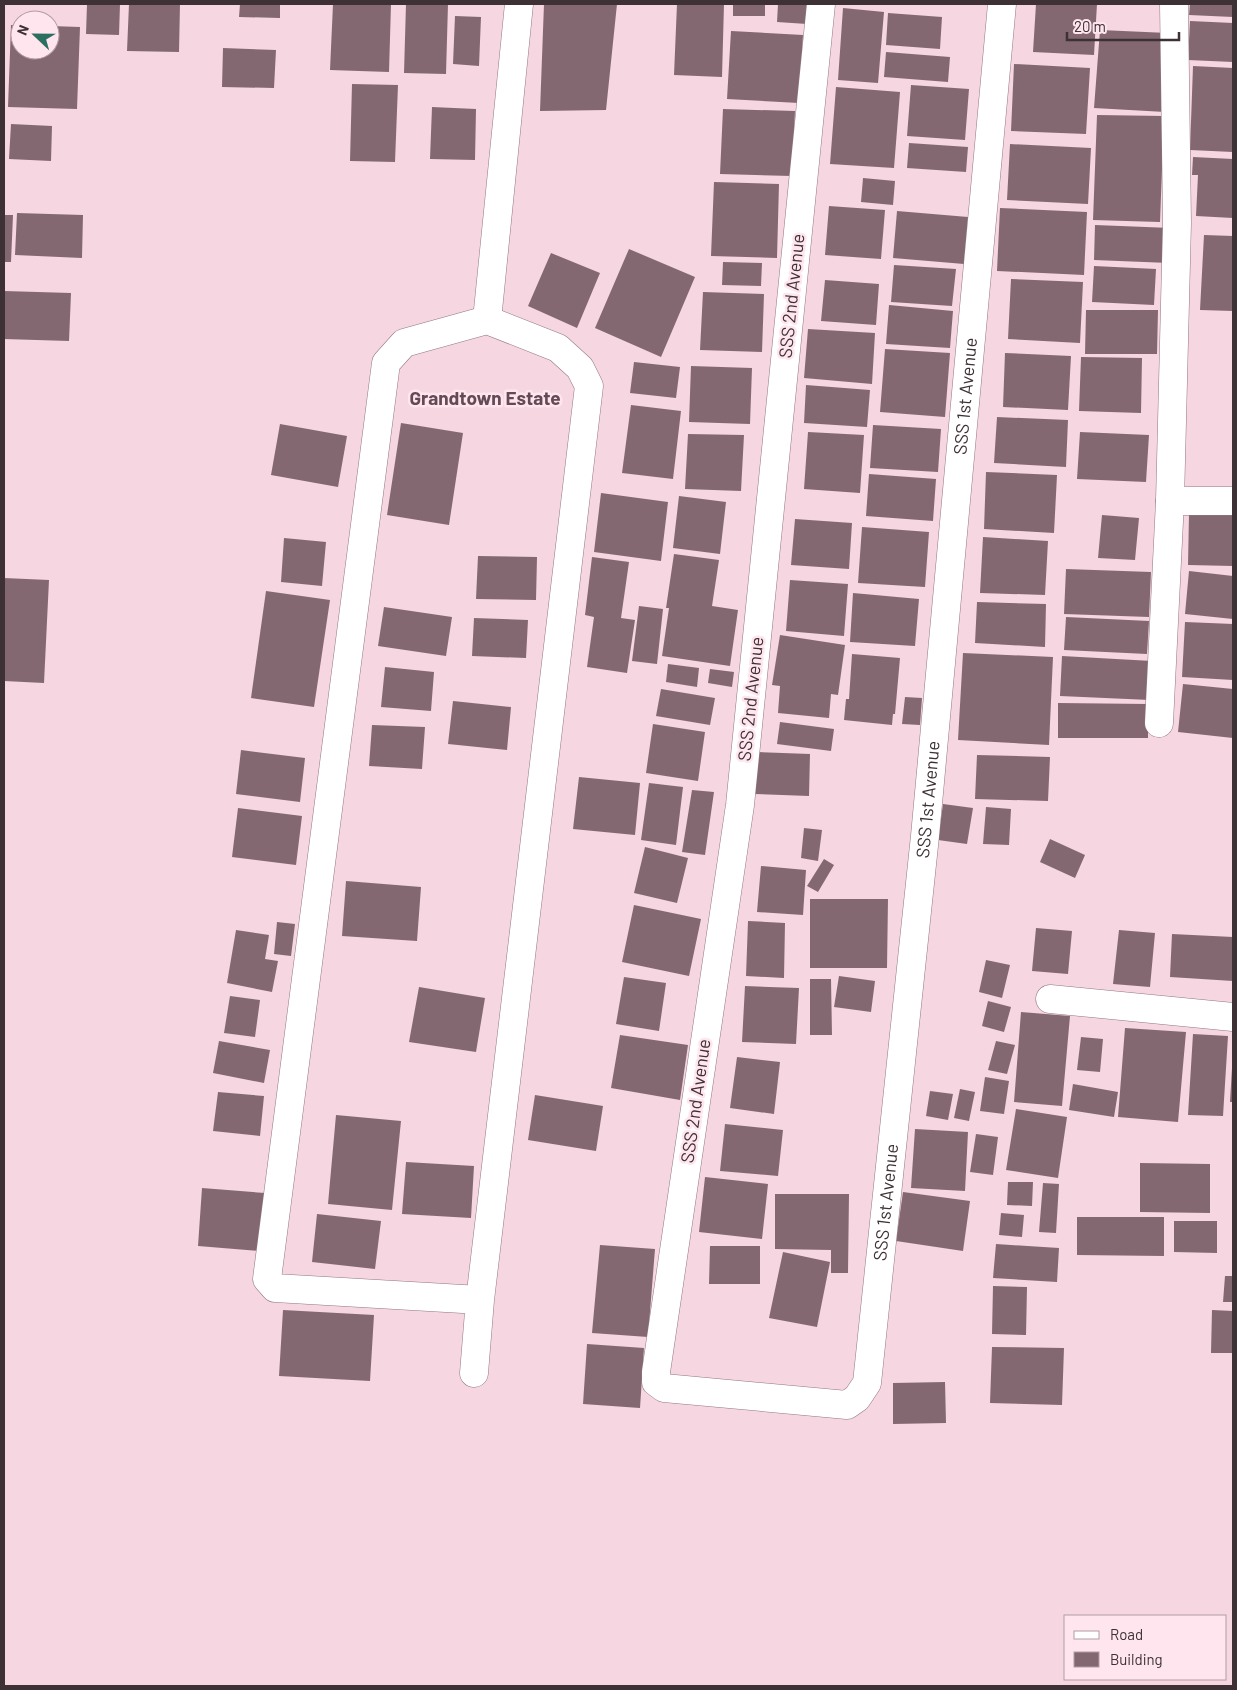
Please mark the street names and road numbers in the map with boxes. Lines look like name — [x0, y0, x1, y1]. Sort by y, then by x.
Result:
street label: SSS 2nd Avenue — [774, 233, 808, 359]
street label: SSS 1st Avenue — [948, 337, 981, 456]
street label: SSS 2nd Avenue — [733, 636, 767, 762]
street label: SSS 1st Avenue — [911, 740, 944, 859]
street label: SSS 2nd Avenue — [675, 1037, 715, 1164]
street label: SSS 1st Avenue — [868, 1143, 902, 1262]

